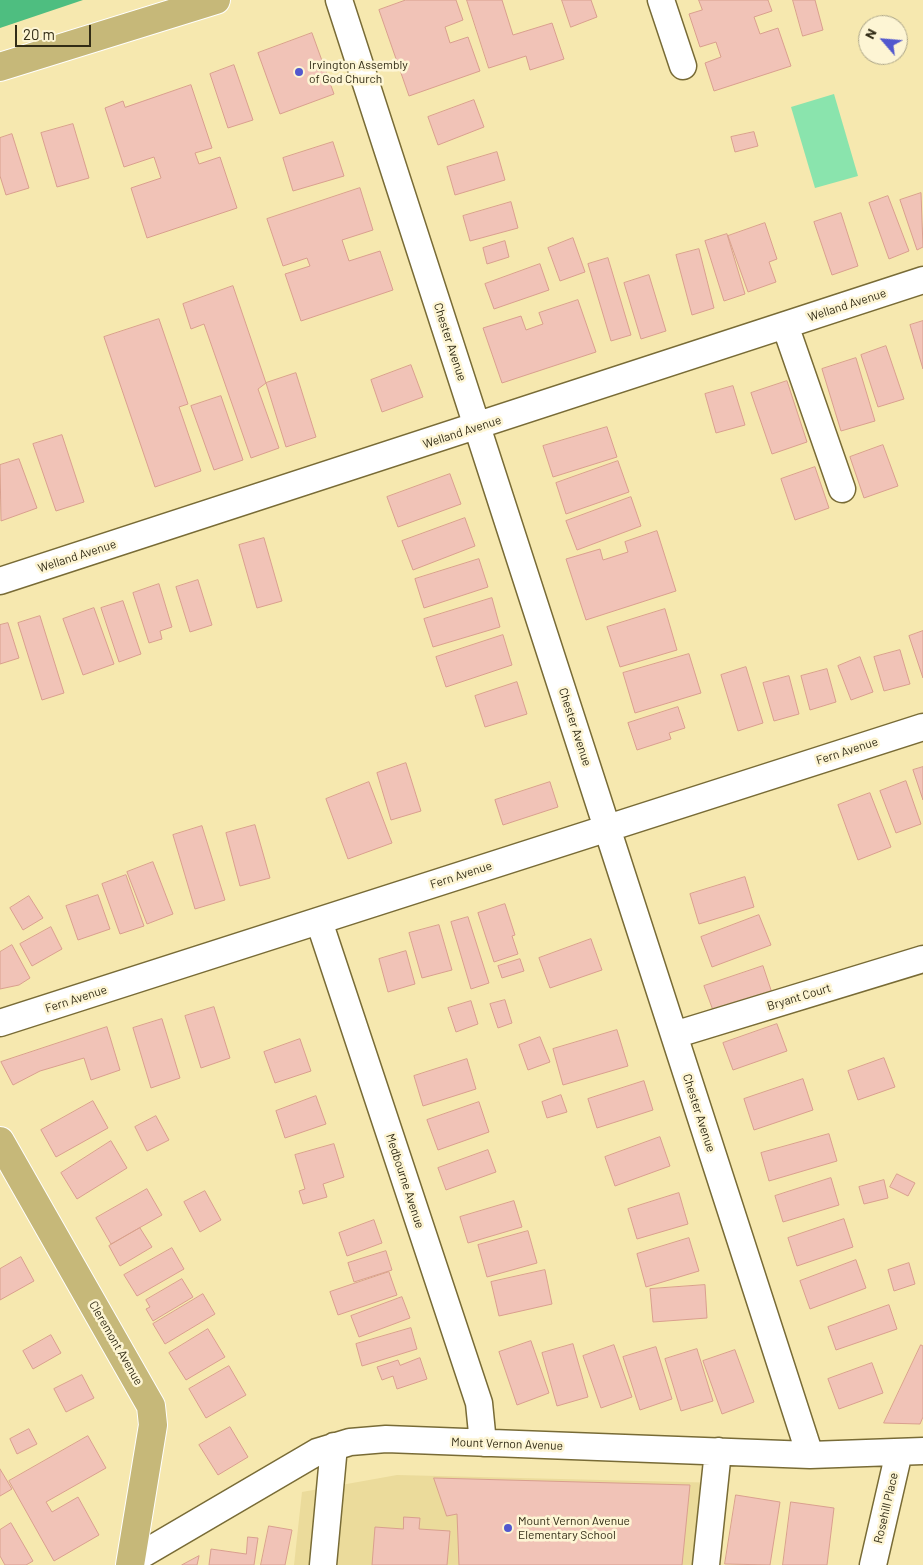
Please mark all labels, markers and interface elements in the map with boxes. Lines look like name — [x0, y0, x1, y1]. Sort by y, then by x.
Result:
scale bar — [18, 15, 94, 47]
north arrow — [858, 15, 908, 65]
text: 20 m — [23, 25, 55, 43]
text: N — [860, 25, 880, 41]
place label: Irvington Assembly of God Church — [309, 58, 408, 86]
marker: Irvington Assembly of God Church — [293, 66, 305, 78]
street label: Welland Avenue — [806, 286, 888, 324]
street label: Chester Avenue — [431, 301, 469, 383]
street label: Welland Avenue — [421, 413, 503, 451]
street label: Welland Avenue — [36, 537, 118, 575]
street label: Chester Avenue — [556, 686, 594, 768]
street label: Fern Avenue — [814, 734, 880, 768]
street label: Fern Avenue — [428, 858, 494, 892]
street label: Bryant Court — [765, 980, 833, 1014]
street label: Fern Avenue — [43, 982, 109, 1016]
street label: Chester Avenue — [680, 1072, 718, 1154]
street label: Medbourne Avenue — [383, 1132, 427, 1230]
street label: Cleremont Avenue — [86, 1298, 146, 1388]
street label: Mount Vernon Avenue — [451, 1435, 563, 1453]
street label: Rosehill Place — [871, 1471, 901, 1545]
place label: Mount Vernon Avenue Elementary School — [518, 1514, 630, 1542]
marker: Mount Vernon Avenue Elementary School — [502, 1522, 514, 1534]

